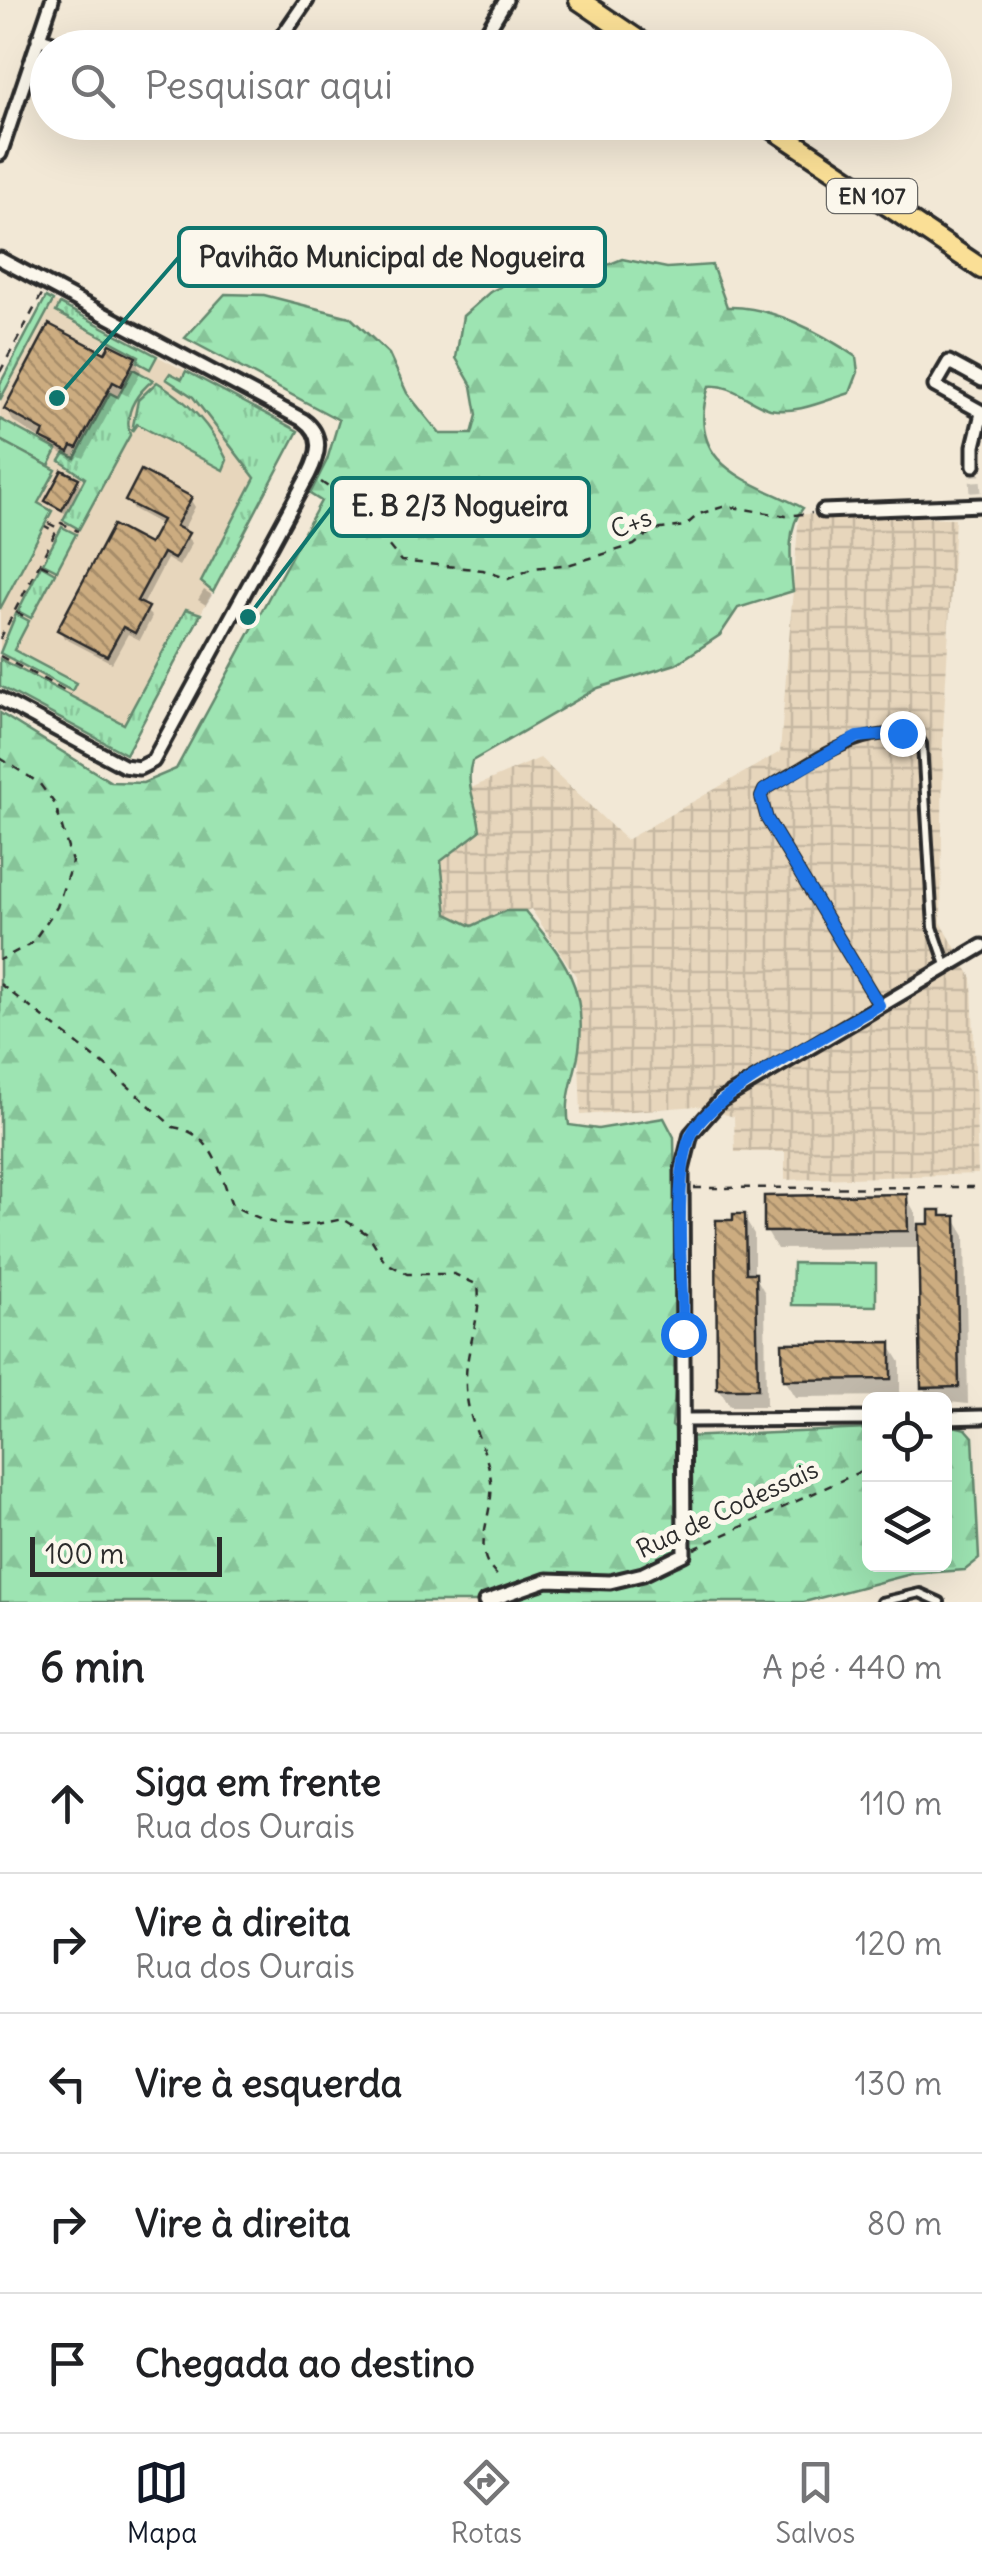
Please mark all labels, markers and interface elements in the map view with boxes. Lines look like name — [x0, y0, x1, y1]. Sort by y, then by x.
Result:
search box — [30, 30, 952, 140]
icon: search — [65, 58, 120, 113]
text: Pesquisar aqui — [145, 62, 393, 109]
road number: EN 107 — [827, 179, 917, 213]
callout: Pavihão Municipal de Nogueira — [179, 228, 605, 286]
text: Pavihão Municipal de Nogueira — [199, 239, 585, 275]
callout: E. B 2/3 Nogueira — [332, 478, 589, 536]
text: E. B 2/3 Nogueira — [351, 488, 569, 524]
street label: C+s — [606, 501, 656, 545]
route end — [880, 711, 926, 757]
route start — [661, 1312, 707, 1358]
map controls — [862, 1392, 952, 1572]
button: locate — [862, 1392, 952, 1482]
street label: Rua de Codessais — [631, 1453, 823, 1565]
button: layers — [862, 1482, 952, 1572]
scale bar — [30, 1532, 222, 1576]
text: 100 m — [45, 1536, 124, 1572]
text: 6 min — [40, 1641, 145, 1693]
text: A pé · 440 m — [762, 1647, 942, 1688]
text: Siga em frente — [135, 1759, 381, 1806]
icon: ahead — [40, 1776, 95, 1831]
text: 110 m — [860, 1783, 942, 1824]
text: Rua dos Ourais — [135, 1806, 355, 1847]
text: Vire à direita — [135, 1899, 351, 1946]
icon: right — [40, 1916, 95, 1971]
text: 120 m — [855, 1923, 942, 1964]
text: Rua dos Ourais — [135, 1946, 355, 1987]
icon: left — [40, 2056, 95, 2111]
text: Vire à esquerda — [135, 2060, 402, 2107]
text: 130 m — [854, 2063, 942, 2104]
icon: right — [40, 2196, 95, 2251]
text: Vire à direita — [135, 2200, 351, 2247]
text: 80 m — [867, 2203, 942, 2244]
icon: arrive — [40, 2336, 95, 2391]
text: Chegada ao destino — [135, 2340, 475, 2387]
tab: Mapa — [127, 2455, 197, 2551]
tab: Rotas — [451, 2455, 522, 2551]
tab: Salvos — [775, 2455, 855, 2551]

